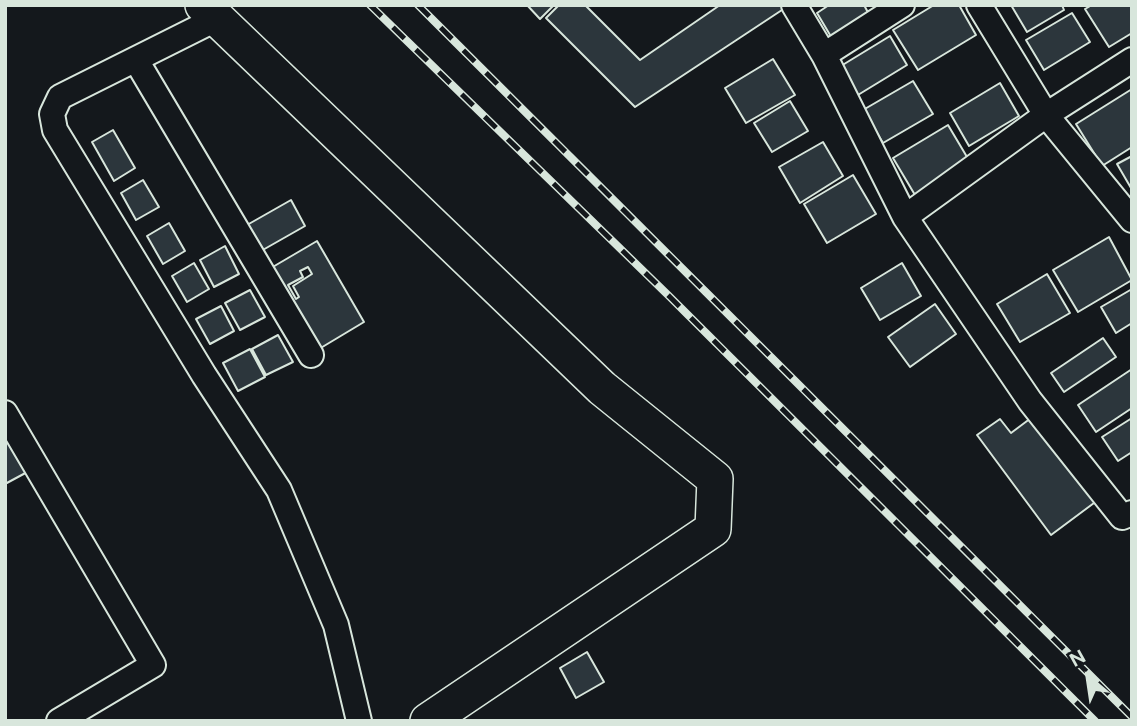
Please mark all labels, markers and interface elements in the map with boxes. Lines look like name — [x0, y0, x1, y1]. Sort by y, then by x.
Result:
north arrow — [1053, 642, 1123, 712]
text: N — [1066, 645, 1090, 672]

